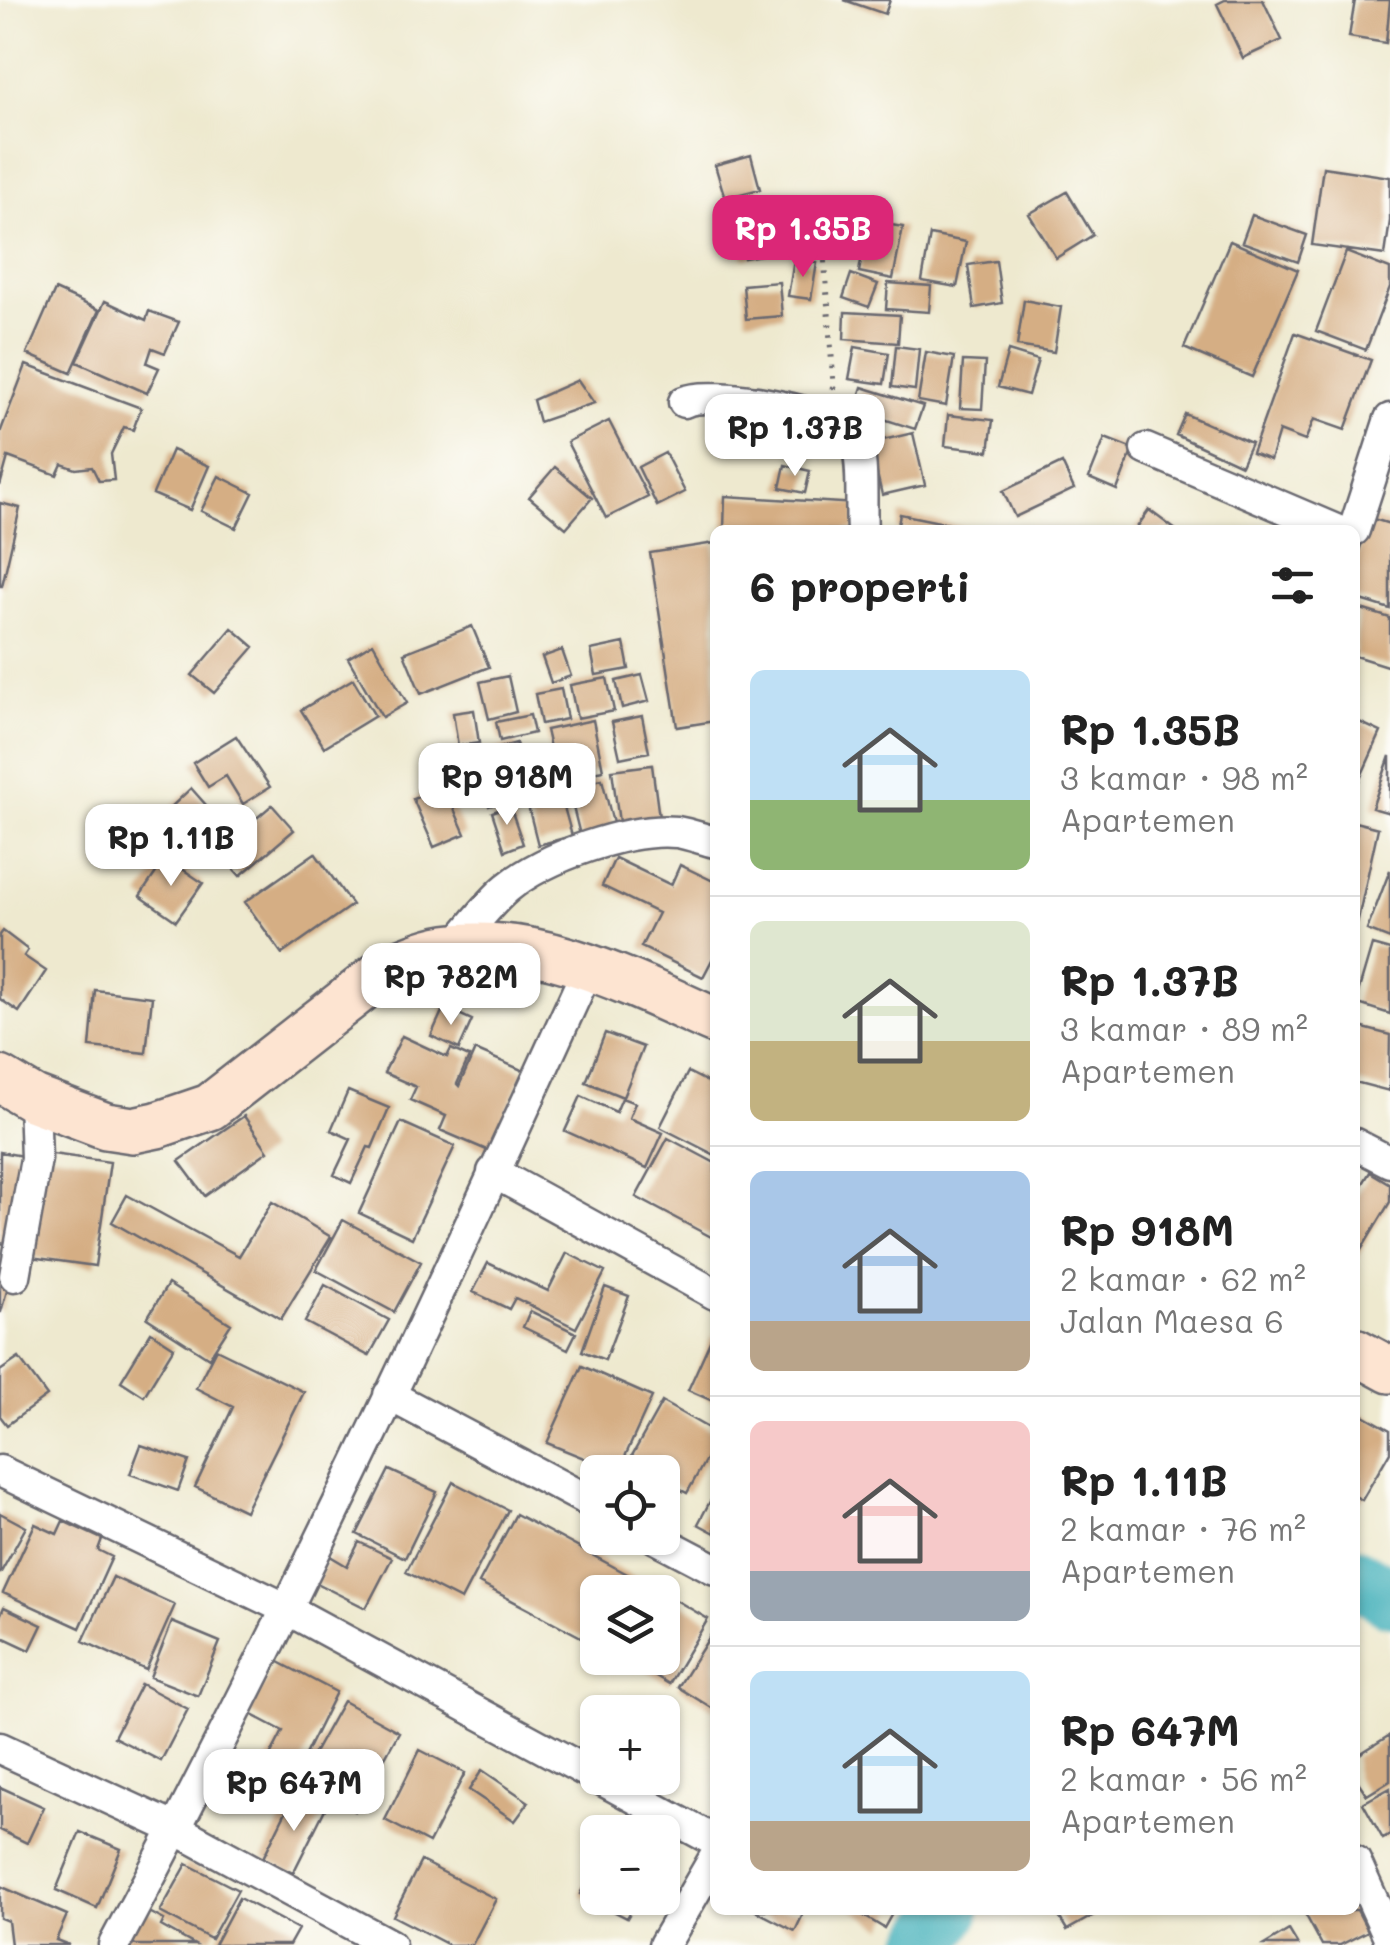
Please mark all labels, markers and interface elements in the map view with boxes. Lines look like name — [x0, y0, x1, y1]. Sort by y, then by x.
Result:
pin: Rp 1.35B — [700, 195, 906, 280]
text: Rp 1.35B — [734, 206, 872, 248]
pin: Rp 1.37B — [692, 394, 898, 479]
text: Rp 1.37B — [727, 405, 863, 447]
text: 6 properti — [750, 558, 971, 613]
icon: filters — [1265, 558, 1320, 613]
text: Rp 1.35B — [1060, 701, 1240, 756]
icon: home — [830, 710, 950, 830]
pin: Rp 918M — [415, 743, 599, 828]
text: Rp 918M — [441, 754, 573, 796]
text: 3 kamar · 98 m² — [1060, 756, 1308, 798]
text: Apartemen — [1060, 798, 1235, 840]
pin: Rp 1.11B — [68, 804, 274, 889]
text: Rp 1.11B — [107, 815, 235, 857]
pin: Rp 782M — [359, 943, 543, 1028]
text: Rp 1.37B — [1060, 952, 1239, 1007]
text: Rp 782M — [383, 954, 519, 996]
icon: home — [830, 961, 950, 1081]
text: 3 kamar · 89 m² — [1060, 1007, 1308, 1049]
text: Apartemen — [1060, 1049, 1235, 1091]
text: Rp 918M — [1060, 1202, 1235, 1257]
icon: home — [830, 1211, 950, 1331]
text: 2 kamar · 62 m² — [1060, 1257, 1306, 1299]
text: Jalan Maesa 6 — [1060, 1299, 1284, 1341]
text: Rp 1.11B — [1060, 1452, 1228, 1507]
map controls — [580, 1455, 680, 1915]
button: locate — [580, 1455, 680, 1555]
icon: home — [830, 1461, 950, 1581]
text: 2 kamar · 76 m² — [1060, 1507, 1306, 1549]
text: Apartemen — [1060, 1549, 1235, 1591]
button: layers — [580, 1575, 680, 1675]
button: + — [580, 1695, 680, 1795]
text: Rp 647M — [1060, 1702, 1240, 1757]
icon: home — [830, 1711, 950, 1831]
pin: Rp 647M — [202, 1749, 386, 1834]
text: 2 kamar · 56 m² — [1060, 1757, 1307, 1799]
text: Rp 647M — [225, 1760, 363, 1802]
text: Apartemen — [1060, 1799, 1235, 1841]
button: − — [580, 1815, 680, 1915]

